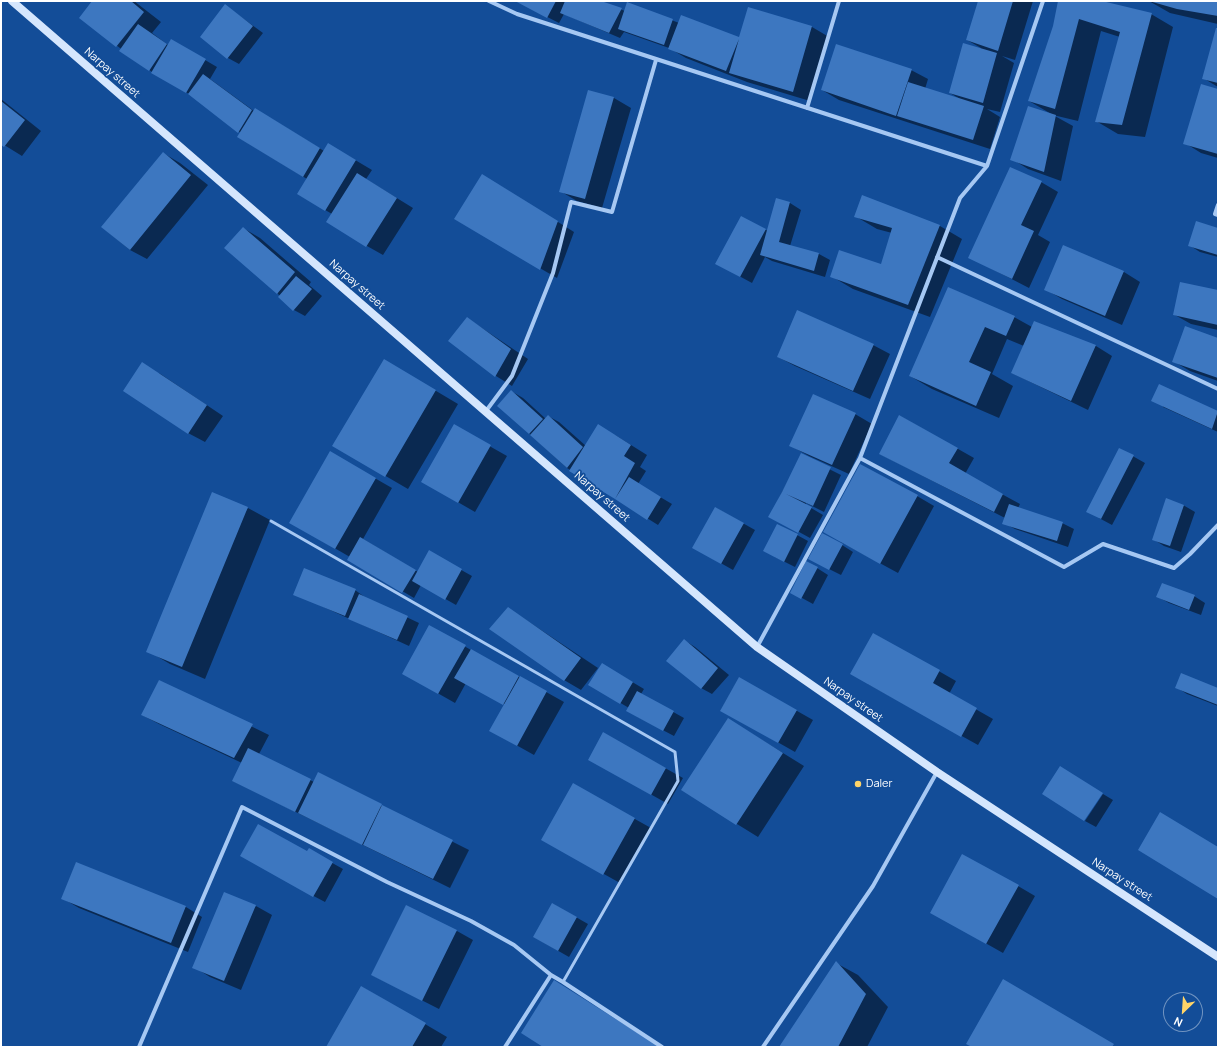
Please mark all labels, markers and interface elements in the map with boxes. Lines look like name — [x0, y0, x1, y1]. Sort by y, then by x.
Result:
street label: Narpay street — [82, 45, 142, 101]
street label: Narpay street — [327, 257, 387, 313]
street label: Narpay street — [572, 469, 632, 525]
street label: Narpay street — [821, 675, 885, 725]
place label: Daler — [866, 777, 892, 791]
marker: Daler — [853, 779, 863, 789]
street label: Narpay street — [1089, 856, 1155, 904]
north arrow — [1163, 992, 1203, 1032]
text: N — [1171, 1014, 1185, 1031]

